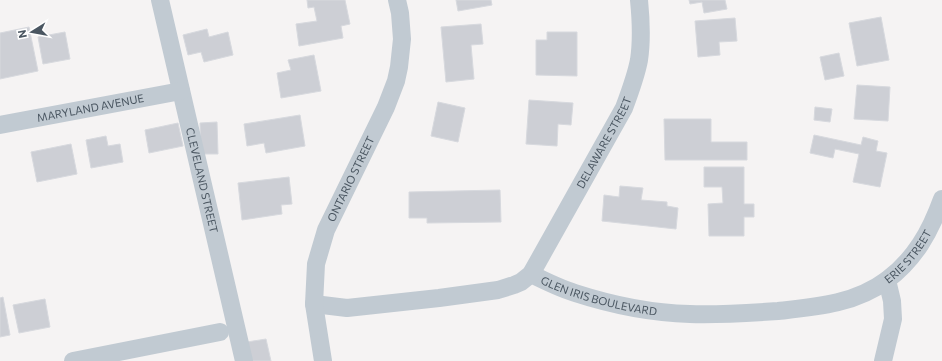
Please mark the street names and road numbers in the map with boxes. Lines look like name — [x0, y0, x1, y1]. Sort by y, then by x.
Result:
street label: MARYLAND AVENUE — [36, 91, 145, 124]
street label: DELAWARE STREET — [573, 95, 634, 190]
street label: CLEVELAND STREET — [184, 126, 221, 234]
street label: ONTARIO STREET — [324, 134, 377, 224]
street label: ERIE STREET — [882, 227, 934, 286]
street label: GLEN IRIS BOULEVARD — [539, 273, 658, 318]

